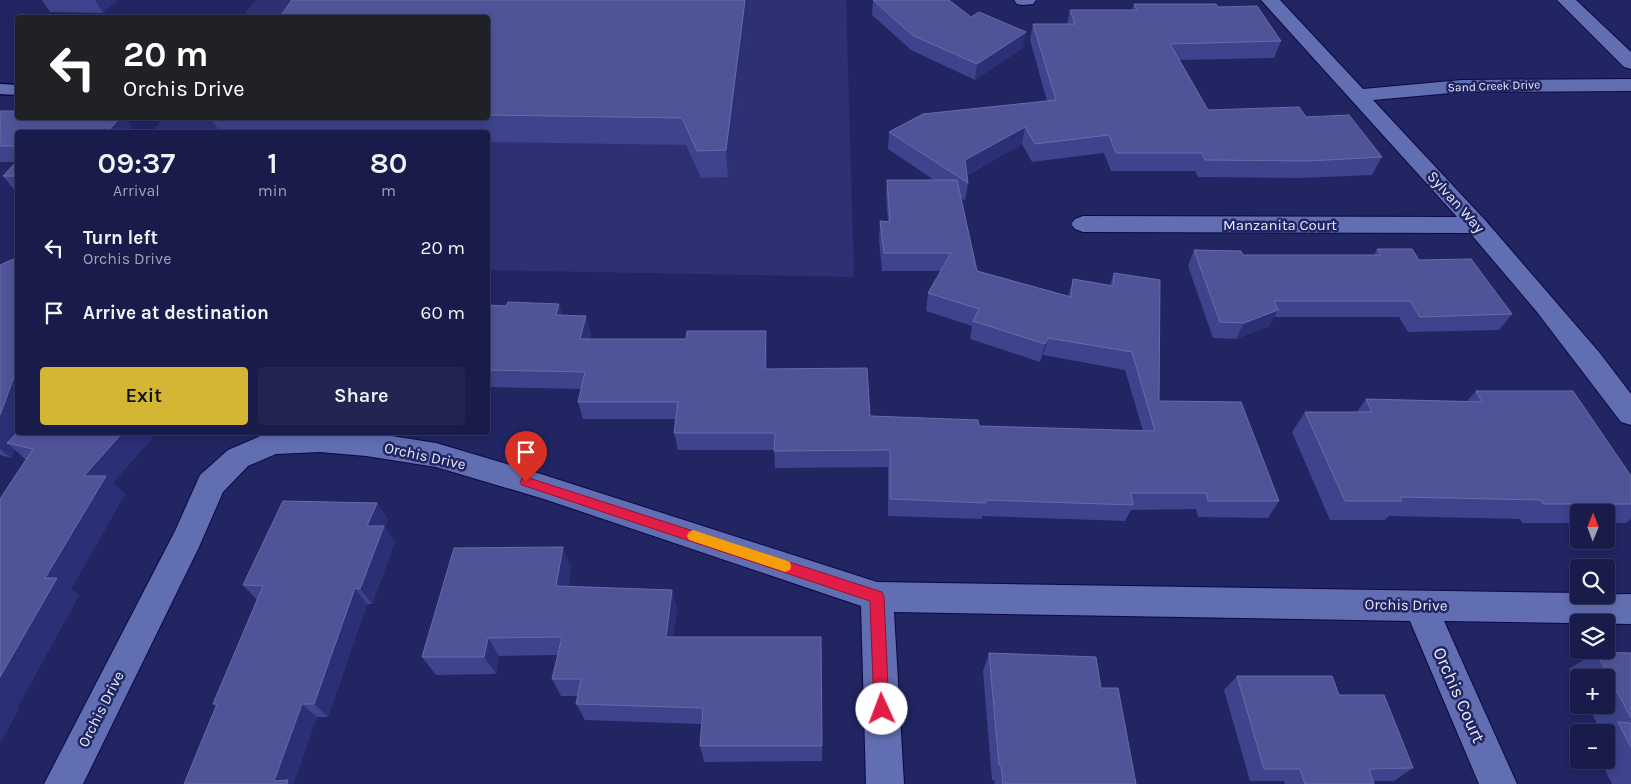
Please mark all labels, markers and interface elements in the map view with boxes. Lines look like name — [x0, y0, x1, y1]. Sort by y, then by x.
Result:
text: 20 m — [123, 34, 208, 75]
icon: left — [40, 35, 105, 100]
text: Orchis Drive — [123, 76, 245, 102]
street label: Sand Creek Drive — [1447, 77, 1541, 95]
text: 09:37 — [98, 145, 175, 181]
text: 1 — [267, 145, 278, 181]
text: 80 — [370, 145, 407, 181]
street label: Sylvan Way — [1424, 167, 1488, 237]
text: Arrival — [113, 181, 160, 200]
text: min — [258, 181, 287, 200]
text: m — [381, 181, 396, 200]
street label: Manzanita Court — [1223, 216, 1337, 234]
text: Turn left — [83, 227, 158, 249]
icon: left — [40, 234, 68, 262]
text: 20 m — [420, 237, 465, 259]
text: Orchis Drive — [83, 249, 171, 268]
icon: arrive — [40, 299, 68, 327]
text: Arrive at destination — [83, 302, 269, 324]
text: 60 m — [421, 302, 465, 324]
button: Exit — [40, 367, 248, 425]
button: Share — [258, 367, 465, 425]
pin — [505, 431, 547, 482]
icon: arrive — [512, 438, 540, 466]
street label: Orchis Drive — [383, 439, 467, 473]
north arrow — [1570, 504, 1615, 549]
map controls — [1570, 504, 1615, 769]
button: search — [1570, 559, 1615, 604]
street label: Orchis Drive — [1364, 595, 1448, 615]
button: layers — [1570, 614, 1615, 659]
street label: Orchis Court — [1428, 644, 1490, 746]
street label: Orchis Drive — [74, 668, 128, 750]
button: + — [1570, 669, 1615, 714]
position arrow — [855, 682, 907, 734]
button: − — [1570, 724, 1615, 769]

